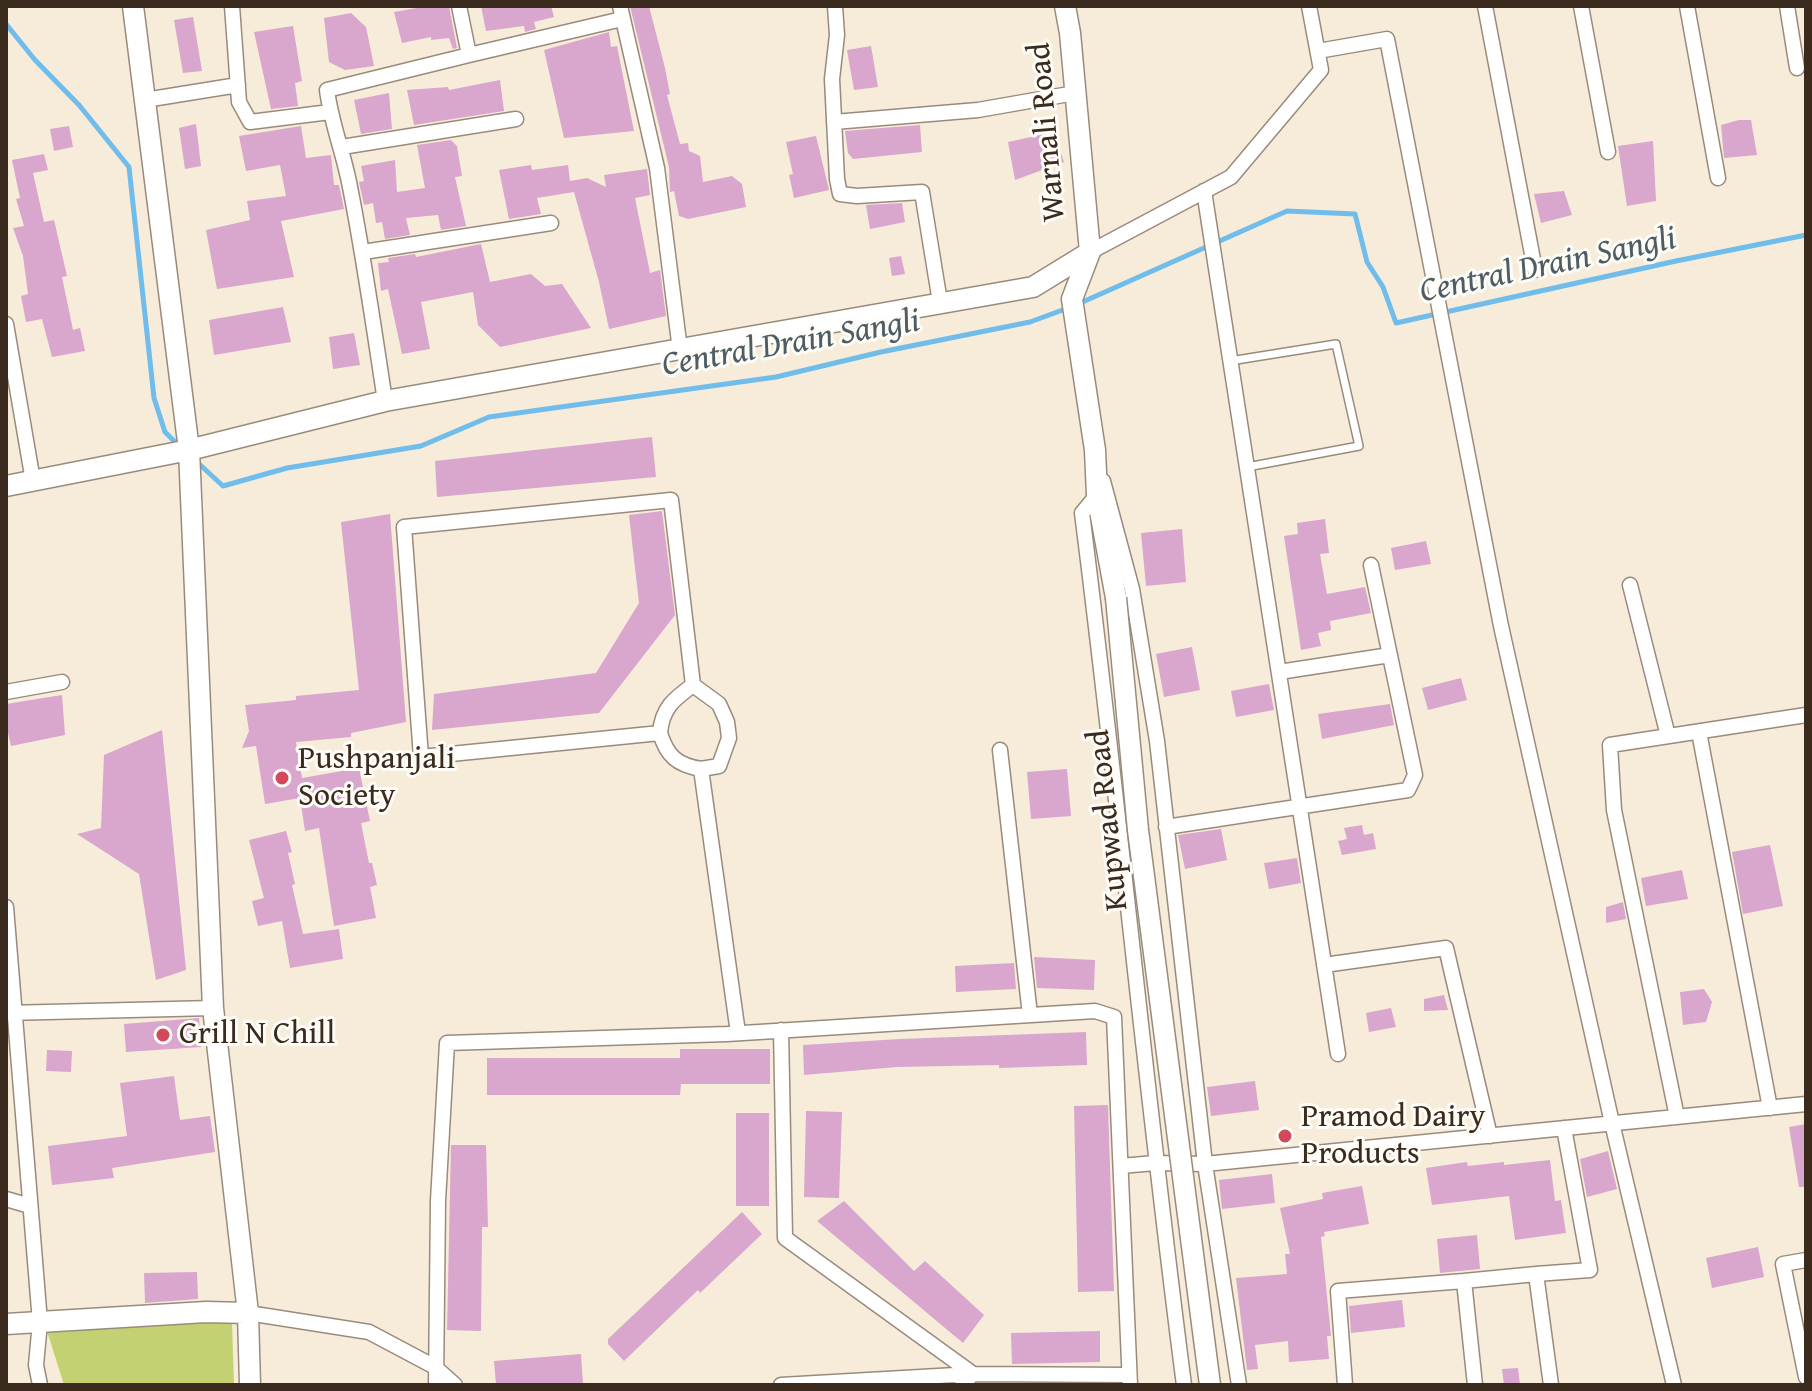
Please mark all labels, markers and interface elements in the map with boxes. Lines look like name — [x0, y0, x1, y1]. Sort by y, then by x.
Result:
street label: Warnali Road — [1021, 41, 1075, 223]
water label: Central Drain Sangli — [1416, 219, 1680, 313]
water label: Central Drain Sangli — [659, 301, 923, 387]
street label: Kupwad Road — [1080, 728, 1138, 912]
place label: Pushpanjali Society — [298, 741, 455, 816]
marker: Pushpanjali Society — [273, 769, 291, 787]
place label: Grill N Chill — [179, 1016, 335, 1054]
marker: Grill N Chill — [154, 1026, 172, 1044]
place label: Pramod Dairy Products — [1301, 1099, 1485, 1174]
marker: Pramod Dairy Products — [1276, 1127, 1294, 1145]

